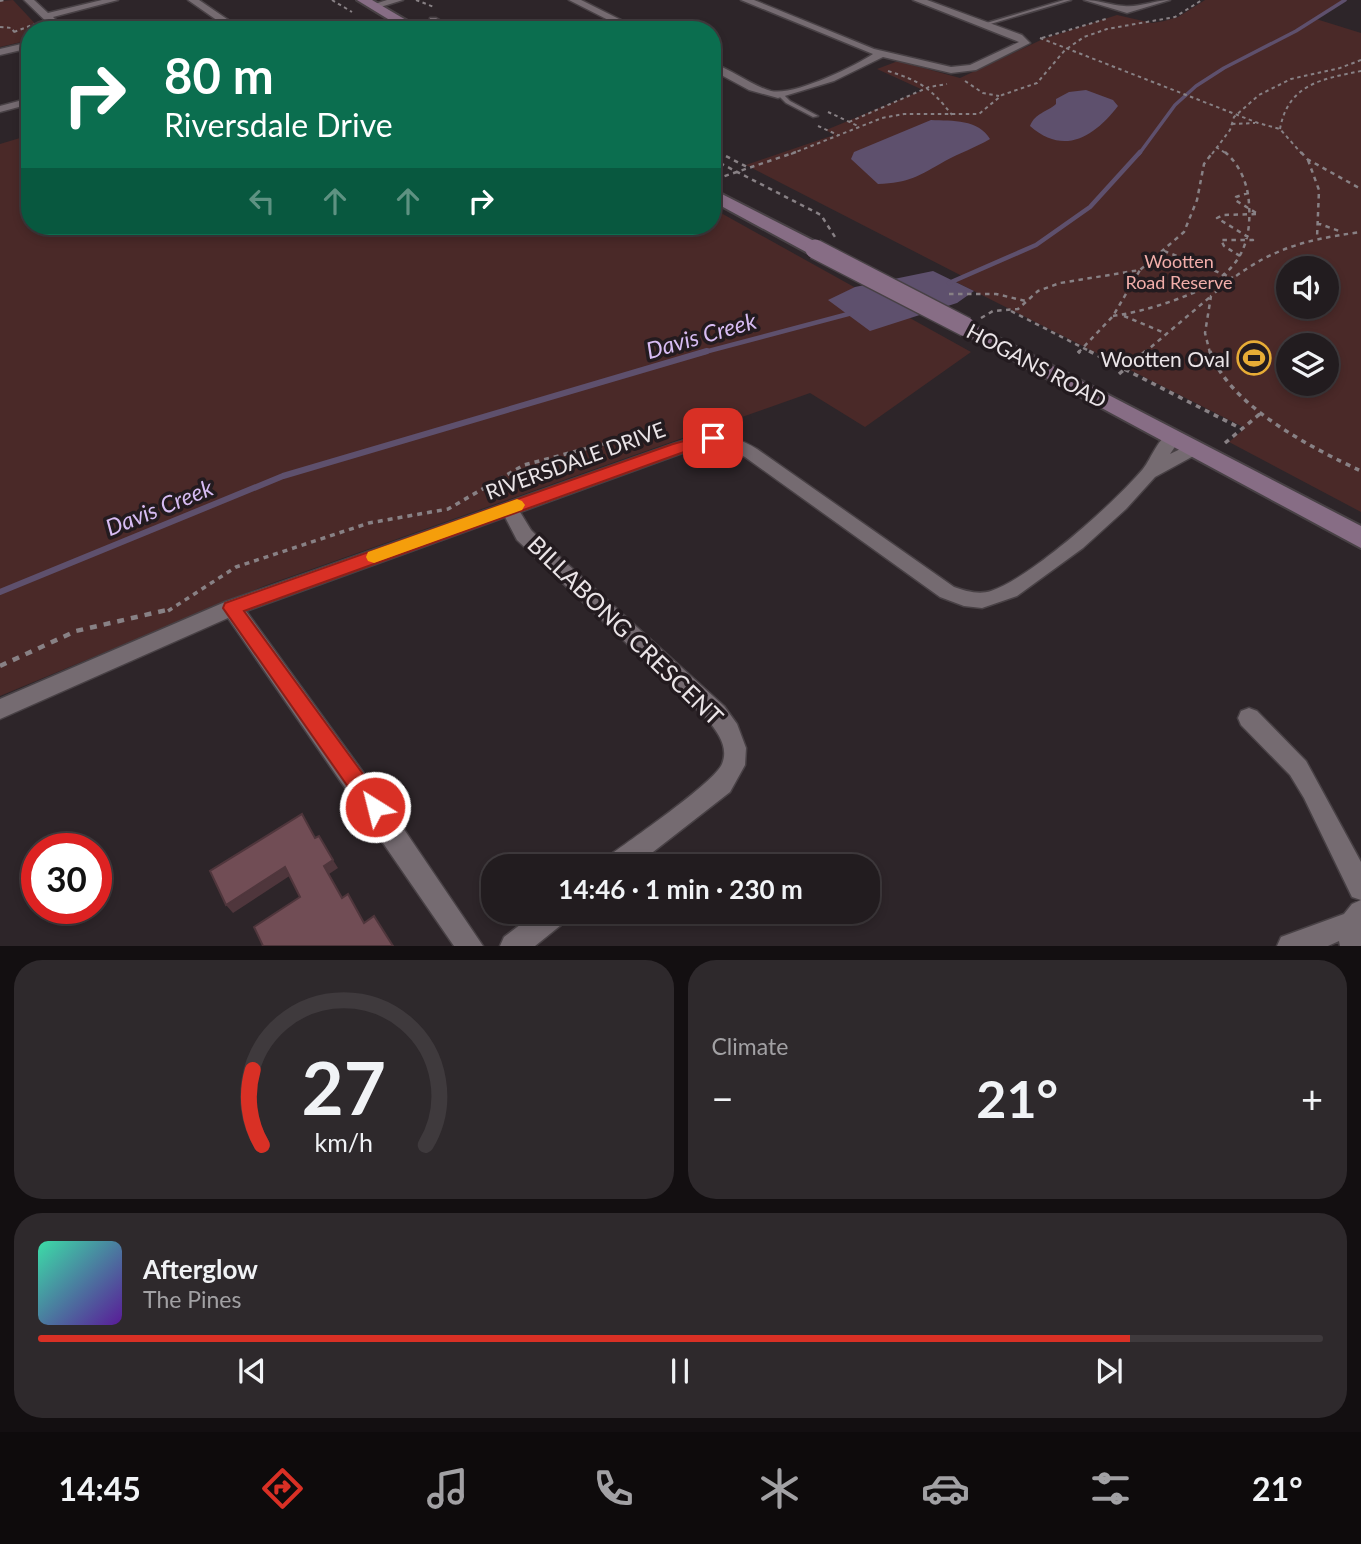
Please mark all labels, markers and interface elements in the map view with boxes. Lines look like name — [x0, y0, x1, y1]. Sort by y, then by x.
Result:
text: 80 m — [164, 46, 274, 104]
icon: right — [49, 49, 140, 140]
text: Riversdale Drive — [164, 105, 393, 144]
icon: left — [243, 182, 281, 220]
icon: ahead — [316, 182, 354, 220]
icon: ahead — [389, 182, 427, 220]
icon: right — [462, 182, 500, 220]
park label: Wootten Road Reserve — [1125, 250, 1233, 293]
map controls — [1276, 256, 1339, 396]
button: sound — [1276, 256, 1339, 319]
water label: Davis Creek — [643, 306, 760, 364]
street label: HOGANS ROAD — [963, 318, 1111, 412]
button: layers — [1276, 333, 1339, 396]
sports icon: Wootten Oval — [1235, 339, 1273, 377]
place label: Wootten Oval — [1101, 346, 1230, 371]
pin — [683, 408, 743, 468]
street label: RIVERSDALE DRIVE — [482, 416, 668, 504]
icon: arrive — [694, 419, 732, 457]
water label: Davis Creek — [101, 472, 218, 541]
street label: BILLABONG CRESCENT — [522, 529, 730, 731]
position arrow — [338, 770, 412, 844]
speed limit sign: 30 — [21, 833, 112, 924]
text: 14:46 · 1 min · 230 m — [558, 873, 803, 905]
text: Climate — [712, 1032, 788, 1060]
text: 27 — [302, 1044, 386, 1132]
text: 21° — [976, 1067, 1058, 1129]
text: − — [712, 1075, 734, 1121]
text: + — [1301, 1075, 1323, 1121]
text: km/h — [314, 1127, 373, 1157]
text: Afterglow — [143, 1253, 258, 1285]
text: The Pines — [143, 1285, 241, 1313]
icon: previous — [233, 1352, 271, 1390]
icon: pause — [661, 1352, 699, 1390]
icon: next — [1090, 1352, 1128, 1390]
icon: directions — [258, 1464, 307, 1513]
icon: music — [423, 1464, 472, 1513]
icon: phone — [589, 1464, 638, 1513]
icon: climate — [755, 1464, 804, 1513]
icon: car — [921, 1464, 970, 1513]
icon: filters — [1086, 1464, 1135, 1513]
text: 14:45 — [58, 1469, 141, 1508]
text: 21° — [1252, 1469, 1303, 1508]

